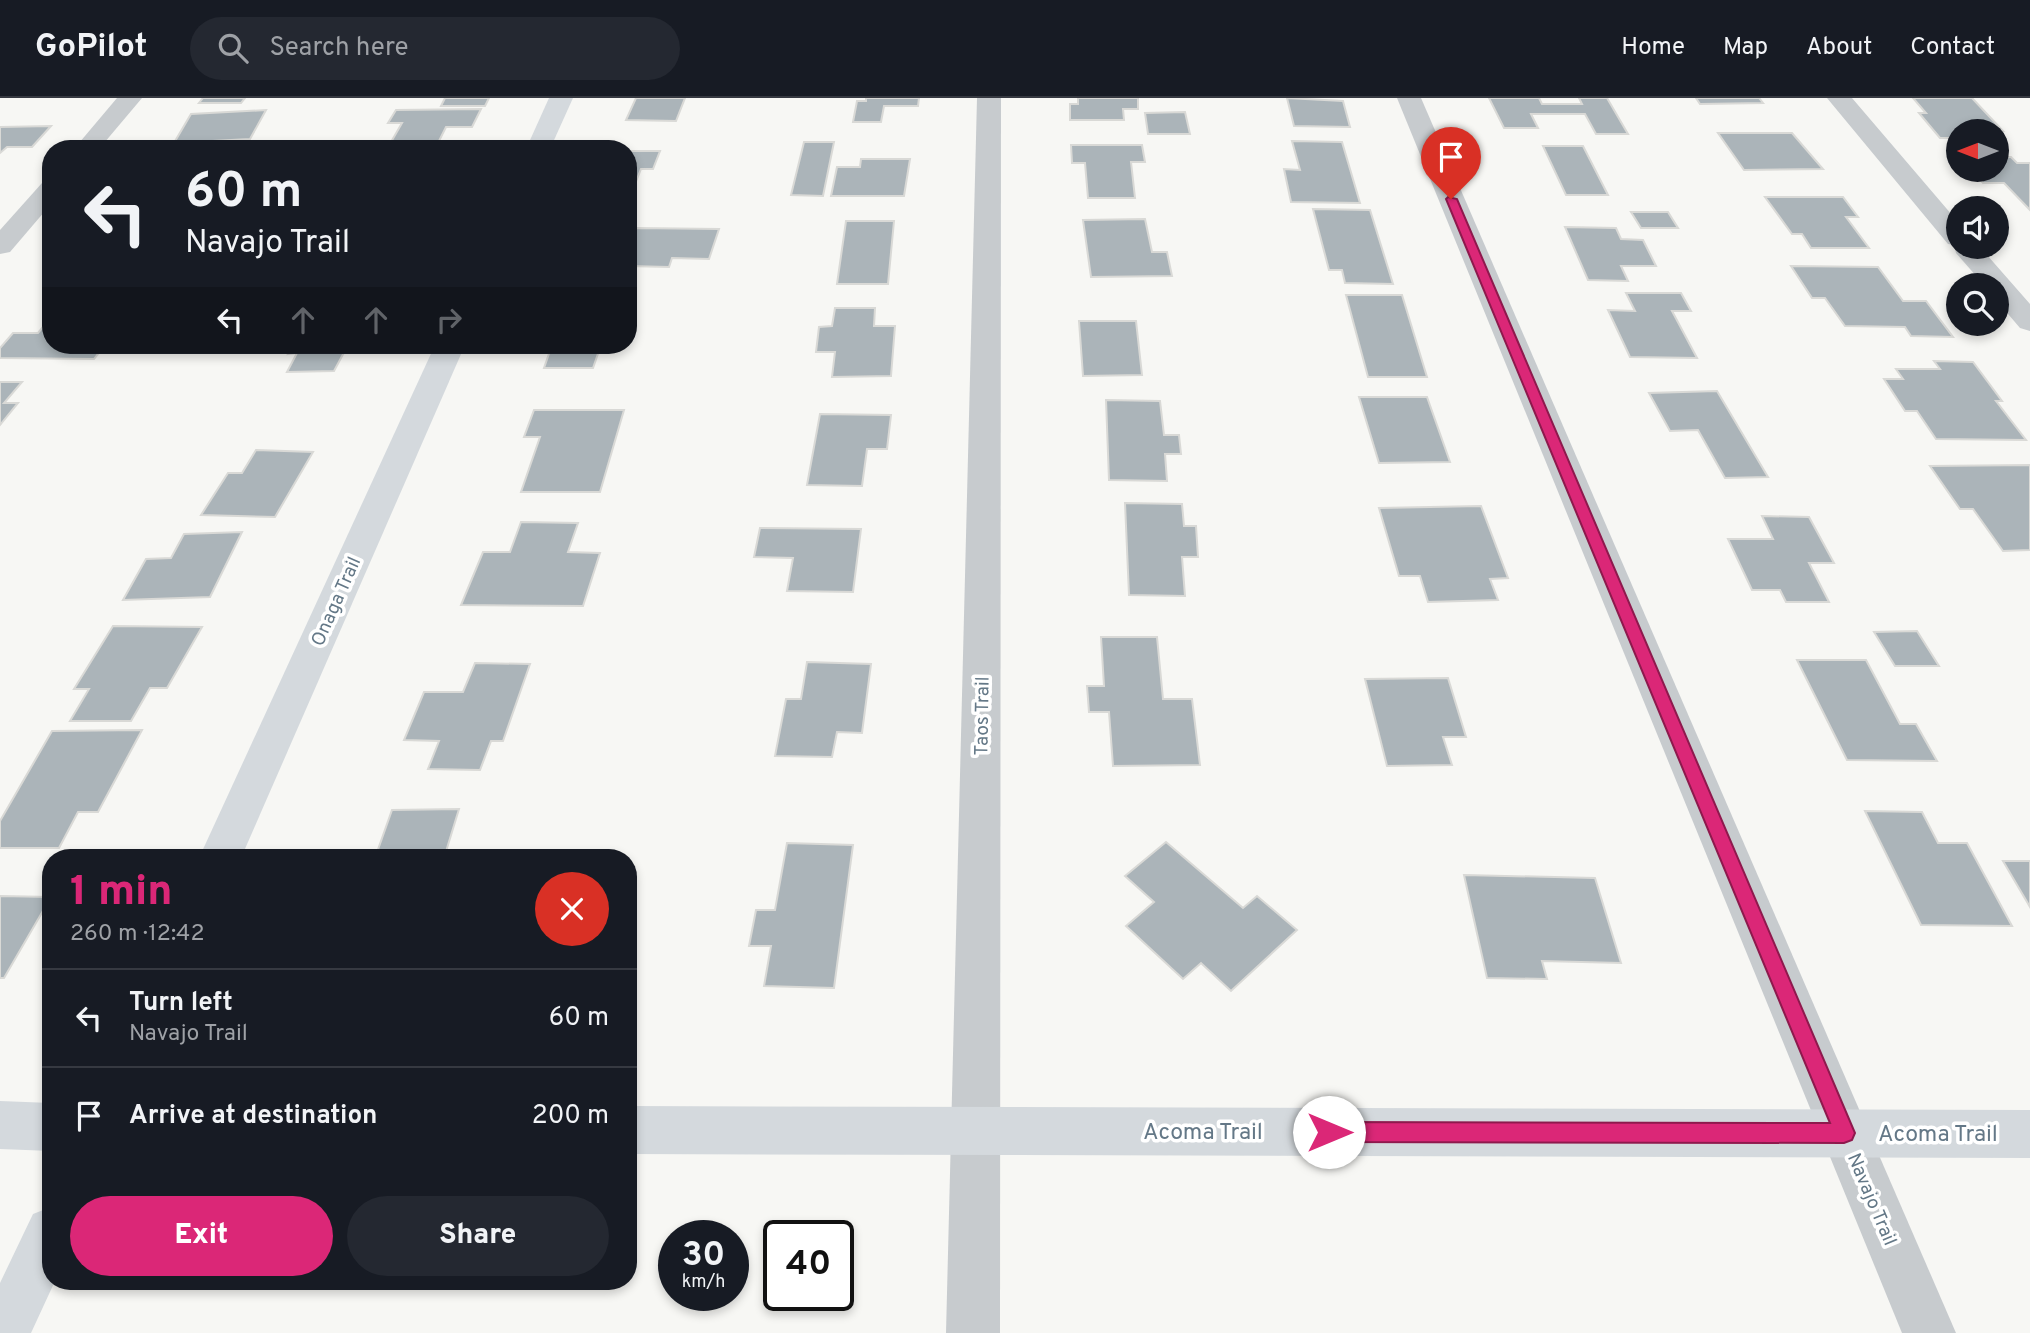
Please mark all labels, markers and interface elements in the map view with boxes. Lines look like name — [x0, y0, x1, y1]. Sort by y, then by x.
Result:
search box — [190, 17, 680, 80]
text: GoPilot — [35, 27, 148, 69]
icon: search — [214, 29, 252, 67]
text: Search here — [270, 32, 408, 65]
text: Home — [1621, 33, 1685, 63]
text: Map — [1723, 33, 1768, 63]
text: About — [1806, 33, 1872, 63]
text: Contact — [1910, 33, 1995, 63]
north arrow — [1946, 119, 2009, 182]
map controls — [1946, 119, 2009, 336]
pin — [1421, 127, 1481, 199]
icon: arrive — [1432, 138, 1470, 176]
text: 60 m — [185, 163, 303, 225]
icon: left — [70, 168, 161, 259]
button: sound — [1946, 196, 2009, 259]
text: Navajo Trail — [185, 224, 350, 264]
button: search — [1946, 273, 2009, 336]
icon: left — [211, 301, 249, 339]
icon: ahead — [284, 301, 322, 339]
icon: ahead — [357, 301, 395, 339]
icon: right — [430, 301, 468, 339]
street label: Onaga Trail — [306, 553, 367, 650]
street label: Taos Trail — [970, 676, 996, 756]
text: 1 min — [70, 867, 173, 920]
button: close — [535, 872, 609, 946]
text: 260 m · 12:42 — [70, 920, 204, 949]
text: Turn left — [129, 987, 233, 1020]
icon: left — [70, 999, 108, 1037]
text: 60 m — [549, 1002, 609, 1035]
text: Navajo Trail — [129, 1020, 248, 1049]
position arrow — [1292, 1095, 1366, 1169]
icon: arrive — [70, 1097, 108, 1135]
text: Arrive at destination — [129, 1100, 377, 1133]
text: 200 m — [532, 1100, 609, 1133]
street label: Acoma Trail — [1143, 1119, 1263, 1148]
street label: Acoma Trail — [1878, 1121, 1998, 1150]
street label: Navajo Trail — [1841, 1150, 1901, 1250]
button: Exit — [70, 1196, 333, 1276]
button: Share — [347, 1196, 609, 1276]
speed limit sign: 40 — [763, 1220, 854, 1311]
text: 30 — [682, 1234, 725, 1278]
text: km/h — [682, 1271, 725, 1294]

